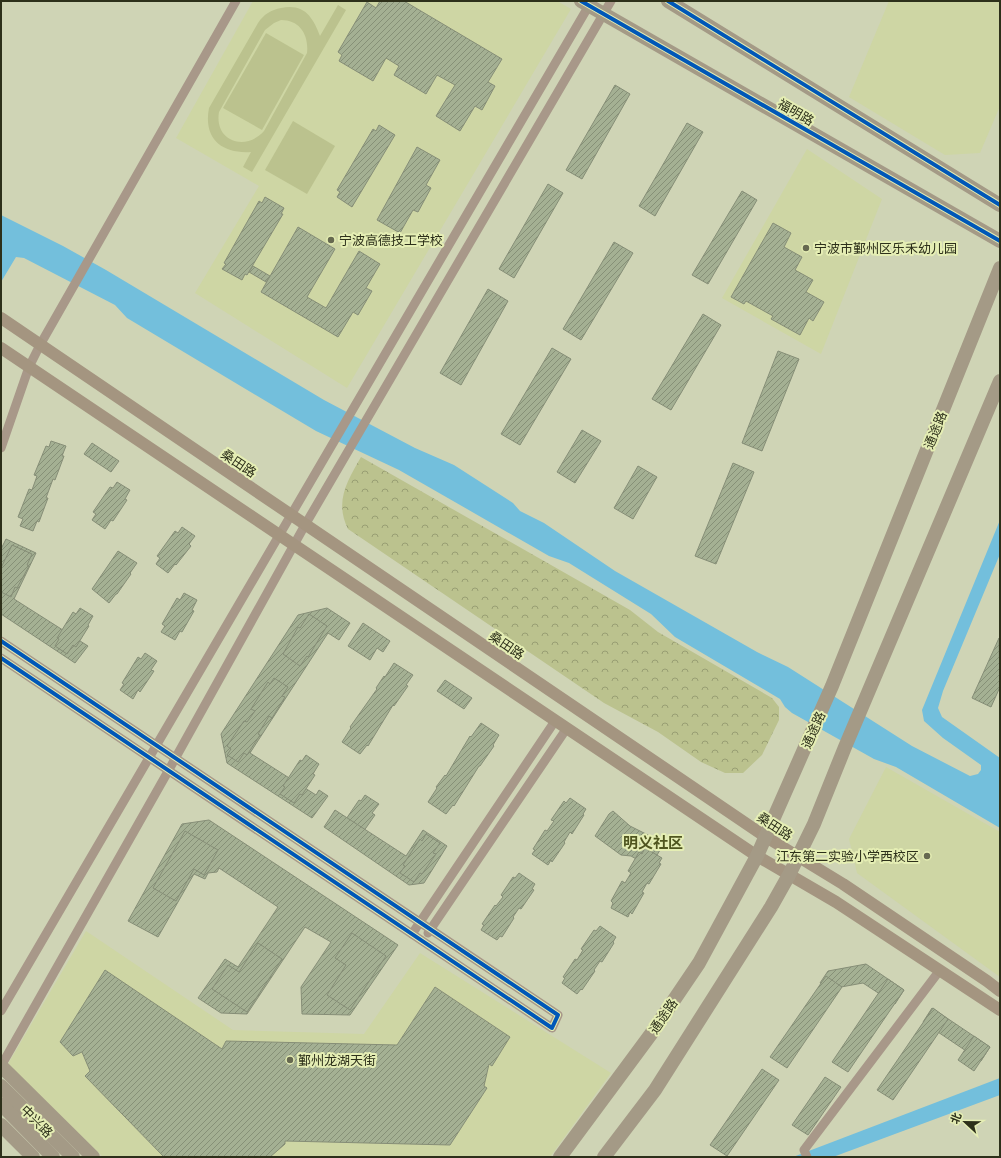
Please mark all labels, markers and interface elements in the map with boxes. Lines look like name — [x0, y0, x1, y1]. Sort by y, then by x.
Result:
street label: 福明路 — [775, 95, 817, 130]
place label: 宁波高德技工学校 — [339, 232, 443, 249]
marker: 宁波高德技工学校 — [326, 235, 336, 245]
place label: 宁波市鄞州区乐禾幼儿园 — [814, 240, 957, 257]
marker: 宁波市鄞州区乐禾幼儿园 — [801, 243, 811, 253]
street label: 通途路 — [920, 409, 951, 451]
street label: 桑田路 — [218, 445, 260, 481]
street label: 桑田路 — [486, 627, 528, 663]
street label: 通途路 — [798, 709, 829, 751]
street label: 桑田路 — [754, 809, 796, 844]
district label: 明义社区 — [623, 833, 683, 852]
place label: 江东第二实验小学西校区 — [776, 848, 919, 865]
marker: 江东第二实验小学西校区 — [922, 851, 932, 861]
street label: 通途路 — [645, 995, 681, 1037]
place label: 鄞州龙湖天街 — [298, 1052, 376, 1069]
marker: 鄞州龙湖天街 — [285, 1055, 295, 1065]
street label: 中兴路 — [17, 1102, 56, 1141]
north arrow — [945, 1102, 985, 1142]
text: 北 — [947, 1111, 964, 1126]

